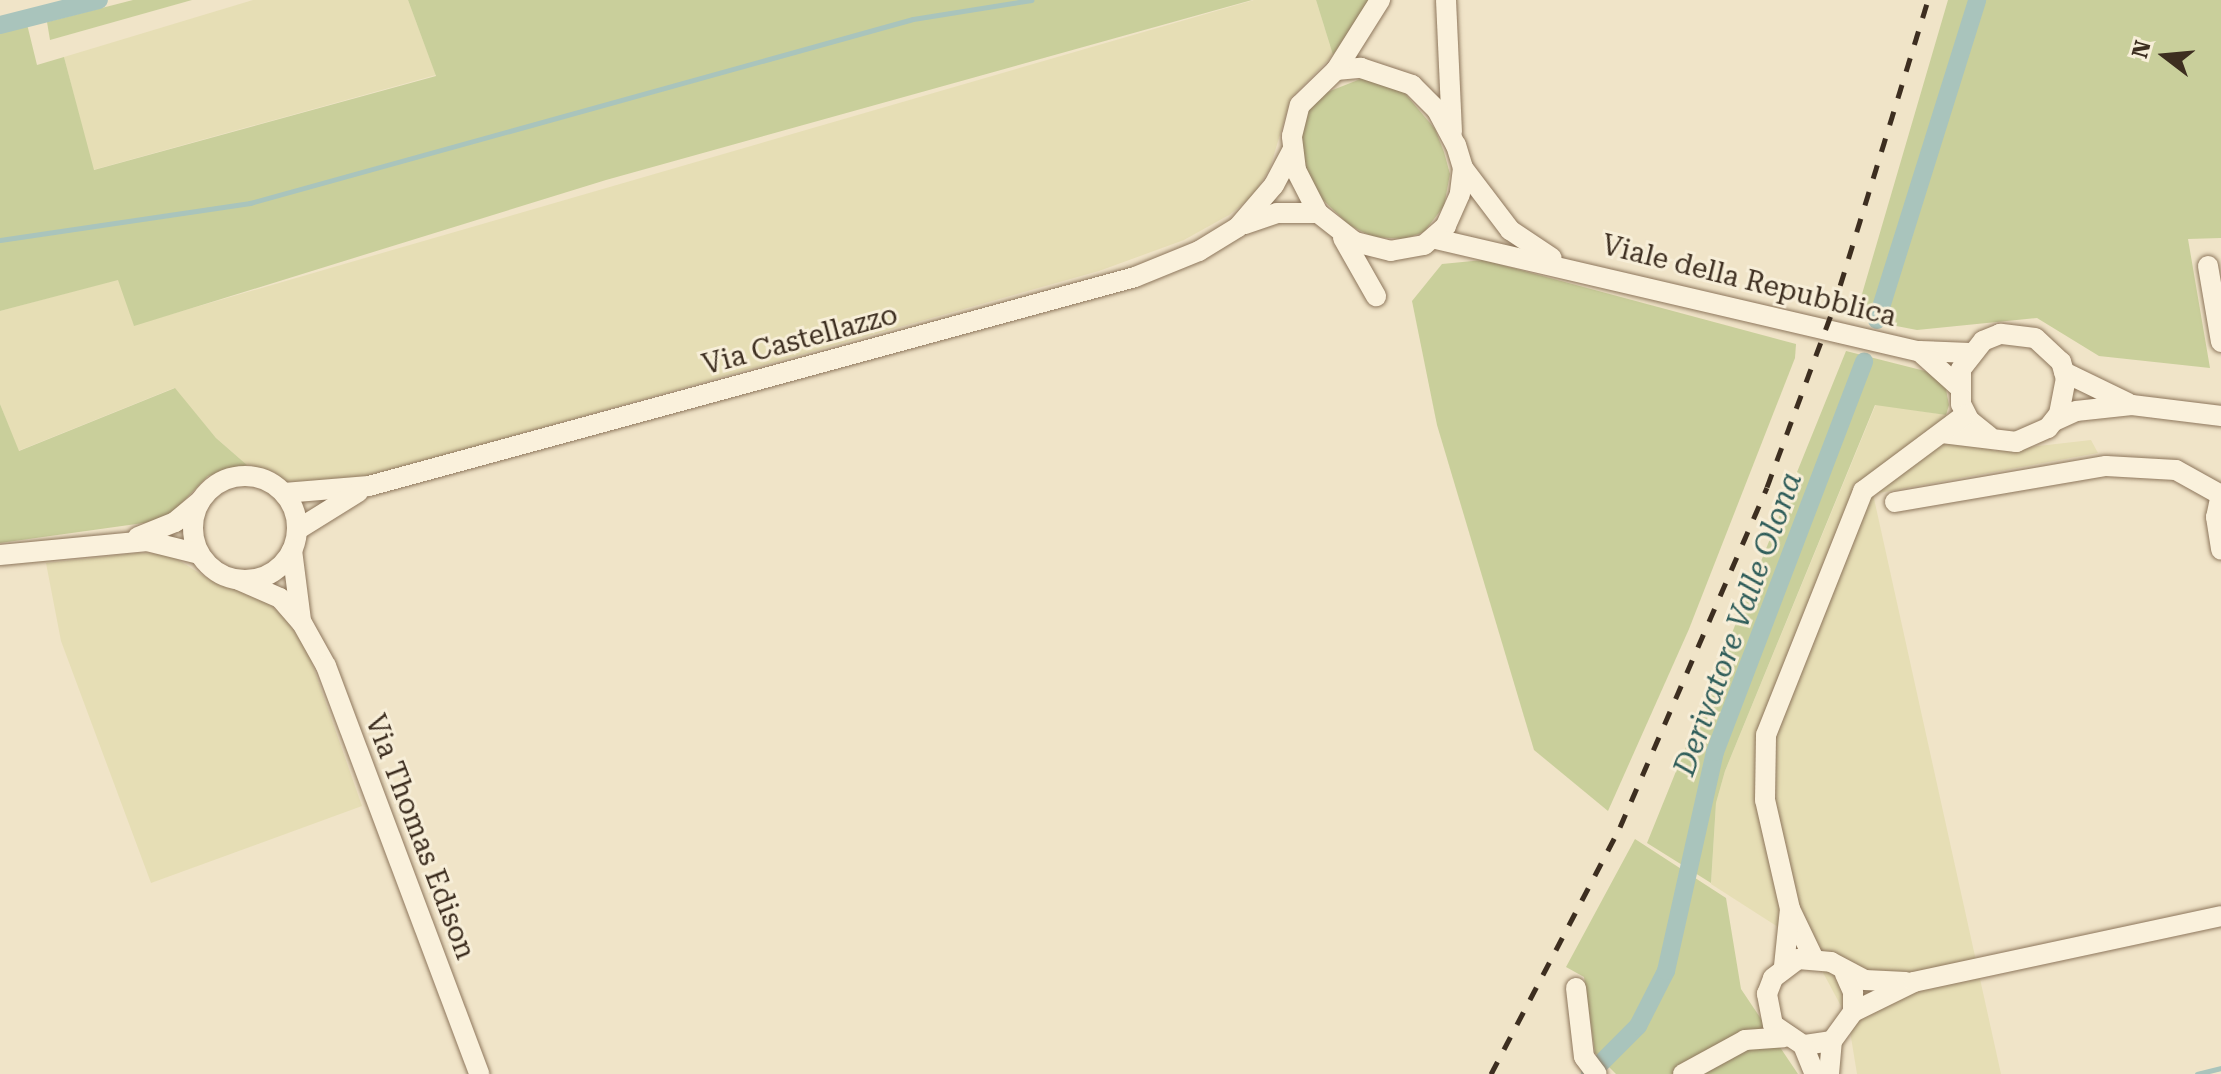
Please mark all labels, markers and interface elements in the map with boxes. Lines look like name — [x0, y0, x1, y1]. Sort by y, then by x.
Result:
north arrow — [2125, 16, 2205, 96]
text: N — [2127, 38, 2156, 61]
street label: Viale della Repubblica — [1598, 228, 1900, 334]
street label: Via Castellazzo — [699, 298, 901, 382]
water label: Derivatore Valle Olona — [1666, 467, 1810, 781]
street label: Via Thomas Edison — [358, 710, 482, 964]

